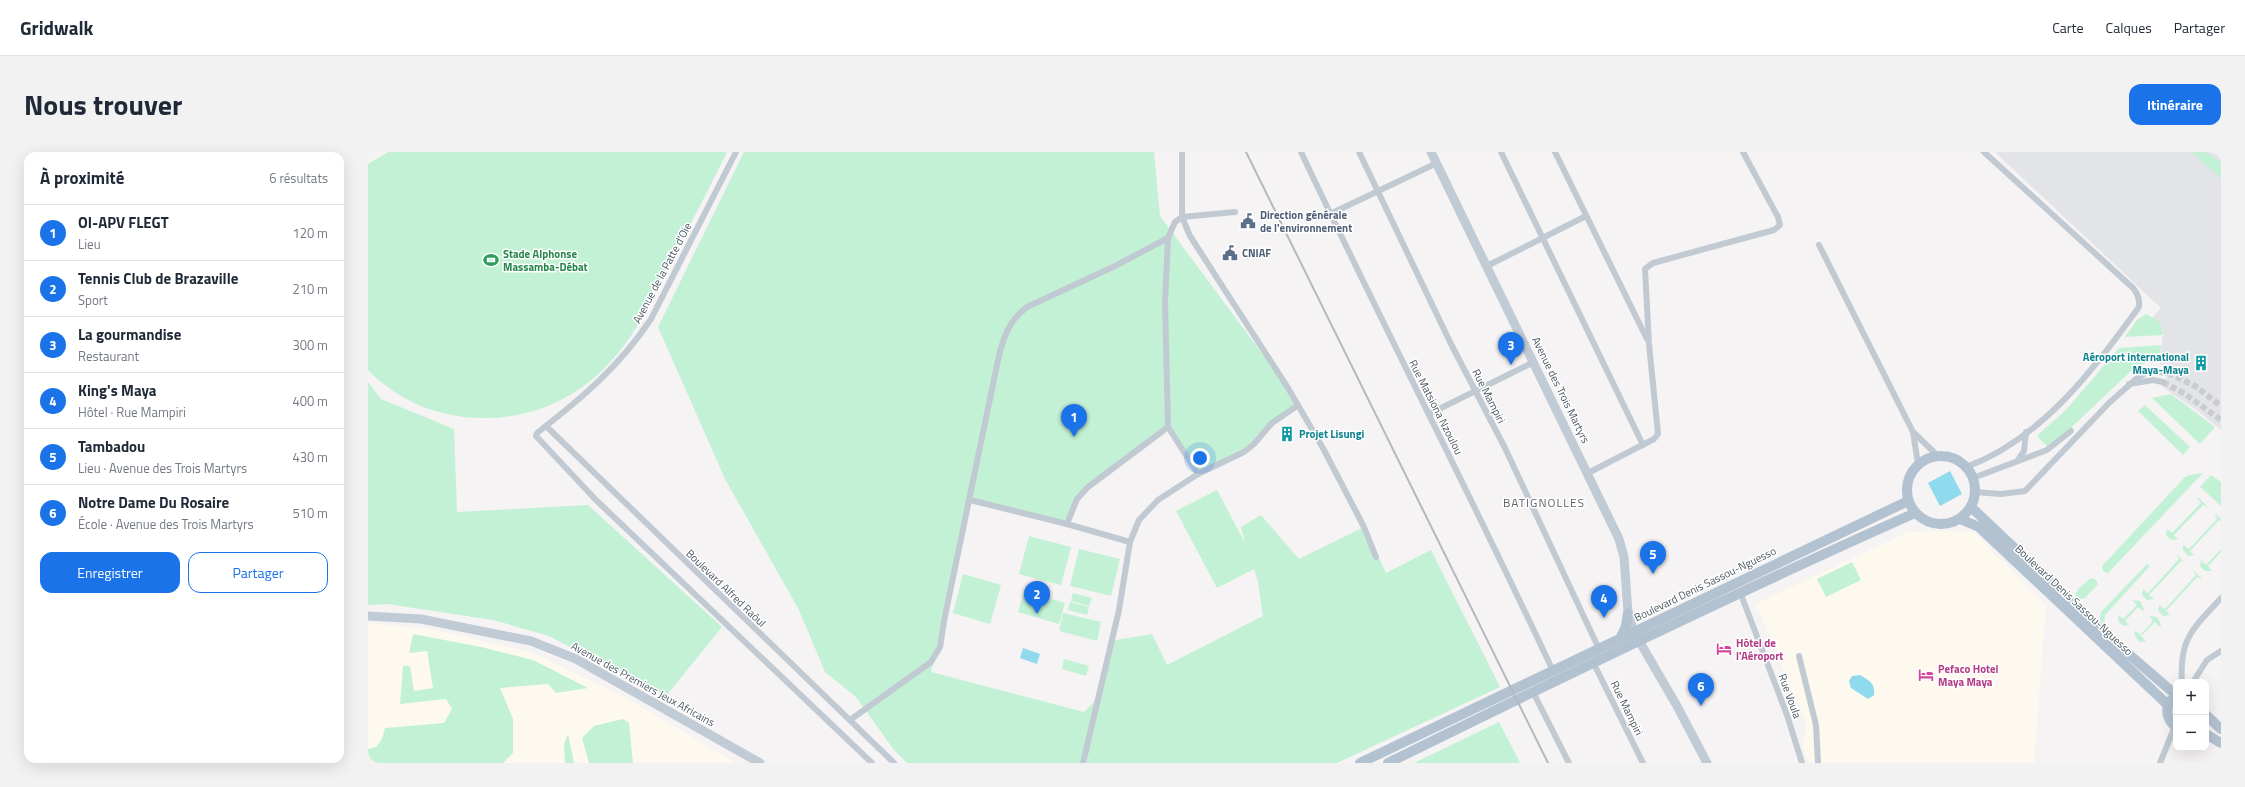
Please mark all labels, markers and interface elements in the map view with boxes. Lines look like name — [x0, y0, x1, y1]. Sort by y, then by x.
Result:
text: Gridwalk — [20, 13, 93, 42]
text: Carte — [2052, 17, 2084, 38]
text: Calques — [2106, 17, 2152, 38]
text: Partager — [2174, 17, 2225, 38]
text: Nous trouver — [24, 83, 182, 126]
button: Itinéraire — [2129, 84, 2221, 125]
text: À proximité — [40, 165, 124, 191]
text: 6 résultats — [269, 168, 328, 188]
place label: Direction générale de l'environnement — [1260, 207, 1352, 236]
text: OI-APV FLEGT — [78, 211, 169, 234]
public building icon: Direction générale de l'environnement — [1239, 212, 1257, 230]
street label: Avenue de la Patte d'Oie — [629, 219, 696, 326]
text: 1 — [49, 223, 57, 243]
text: 120 m — [292, 223, 328, 243]
text: Lieu — [78, 234, 101, 254]
public building icon: CNIAF — [1221, 244, 1239, 262]
place label: CNIAF — [1242, 245, 1271, 261]
place label: Stade Alphonse Massamba-Débat — [503, 246, 588, 275]
sports icon: Stade Alphonse Massamba-Débat — [482, 251, 500, 269]
text: Tennis Club de Brazaville — [78, 267, 238, 290]
text: 2 — [49, 279, 57, 299]
text: 210 m — [292, 279, 328, 299]
text: Sport — [78, 290, 108, 310]
text: La gourmandise — [78, 323, 181, 346]
pin: 3 — [1498, 332, 1524, 365]
street label: Avenue des Trois Martyrs — [1528, 334, 1594, 446]
text: 3 — [49, 335, 57, 355]
text: 300 m — [292, 335, 328, 355]
text: Restaurant — [78, 346, 139, 366]
place label: Aéroport international Maya-Maya — [2083, 349, 2189, 378]
building icon: Aéroport international Maya-Maya — [2192, 354, 2210, 372]
street label: Rue Matsiona Nzoulou — [1405, 357, 1467, 457]
street label: Rue Mampiri — [1468, 366, 1510, 426]
text: King's Maya — [78, 379, 157, 402]
text: 4 — [49, 391, 57, 411]
text: 400 m — [292, 391, 328, 411]
text: Hôtel · Rue Mampiri — [78, 402, 186, 422]
pin: 1 — [1061, 404, 1087, 437]
building icon: Projet Lisungi — [1278, 425, 1296, 443]
place label: Projet Lisungi — [1299, 426, 1365, 442]
text: Tambadou — [78, 435, 145, 458]
text: 5 — [49, 447, 57, 467]
text: 430 m — [292, 447, 328, 467]
your location — [1190, 448, 1210, 468]
text: Lieu · Avenue des Trois Martyrs — [78, 458, 247, 478]
text: Notre Dame Du Rosaire — [78, 491, 229, 514]
district label: BATIGNOLLES — [1503, 493, 1585, 512]
text: 6 — [49, 503, 57, 523]
text: 510 m — [292, 503, 328, 523]
text: École · Avenue des Trois Martyrs — [78, 514, 254, 534]
pin: 5 — [1640, 541, 1666, 574]
street label: Boulevard Denis Sassou-Nguesso — [2011, 541, 2137, 659]
street label: Boulevard Denis Sassou-Nguesso — [1631, 543, 1779, 625]
street label: Boulevard Alfred Raôul — [682, 546, 770, 630]
button: Enregistrer — [40, 552, 180, 593]
button: Partager — [188, 552, 328, 593]
pin: 2 — [1024, 581, 1050, 614]
pin: 4 — [1591, 585, 1617, 618]
place label: Hôtel de l'Aéroport — [1736, 635, 1783, 664]
street label: Avenue des Premiers Jeux Africains — [568, 638, 718, 730]
hotel icon: Hôtel de l'Aéroport — [1715, 640, 1733, 658]
place label: Pefaco Hotel Maya Maya — [1938, 661, 1999, 690]
hotel icon: Pefaco Hotel Maya Maya — [1917, 666, 1935, 684]
street label: Rue Voula — [1775, 672, 1806, 721]
pin: 6 — [1688, 673, 1714, 706]
street label: Rue Mampiri — [1607, 678, 1647, 738]
map controls — [2173, 679, 2209, 751]
button: + — [2173, 679, 2209, 715]
button: − — [2173, 715, 2209, 751]

